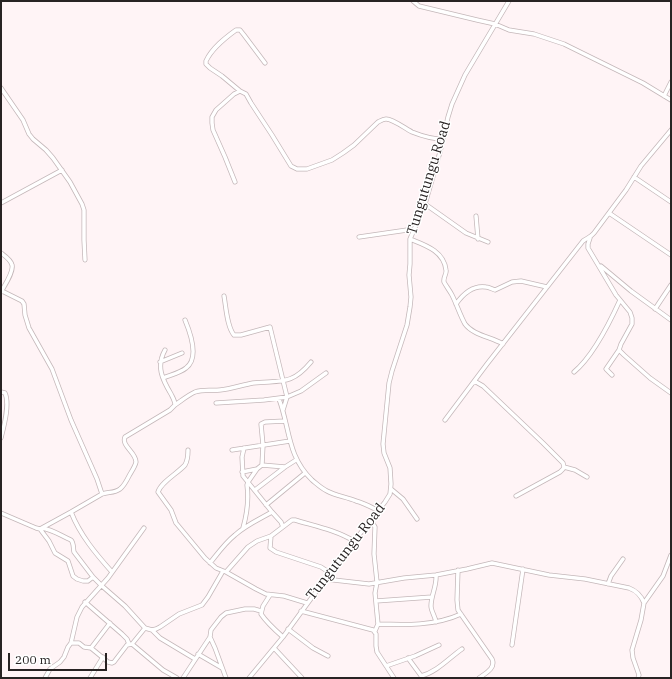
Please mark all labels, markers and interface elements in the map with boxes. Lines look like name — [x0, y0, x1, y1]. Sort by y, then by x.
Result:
street label: Tungutungu Road — [404, 119, 454, 237]
street label: Tungutungu Road — [303, 500, 389, 604]
scale bar — [10, 645, 109, 671]
text: 200 m — [15, 652, 51, 667]

